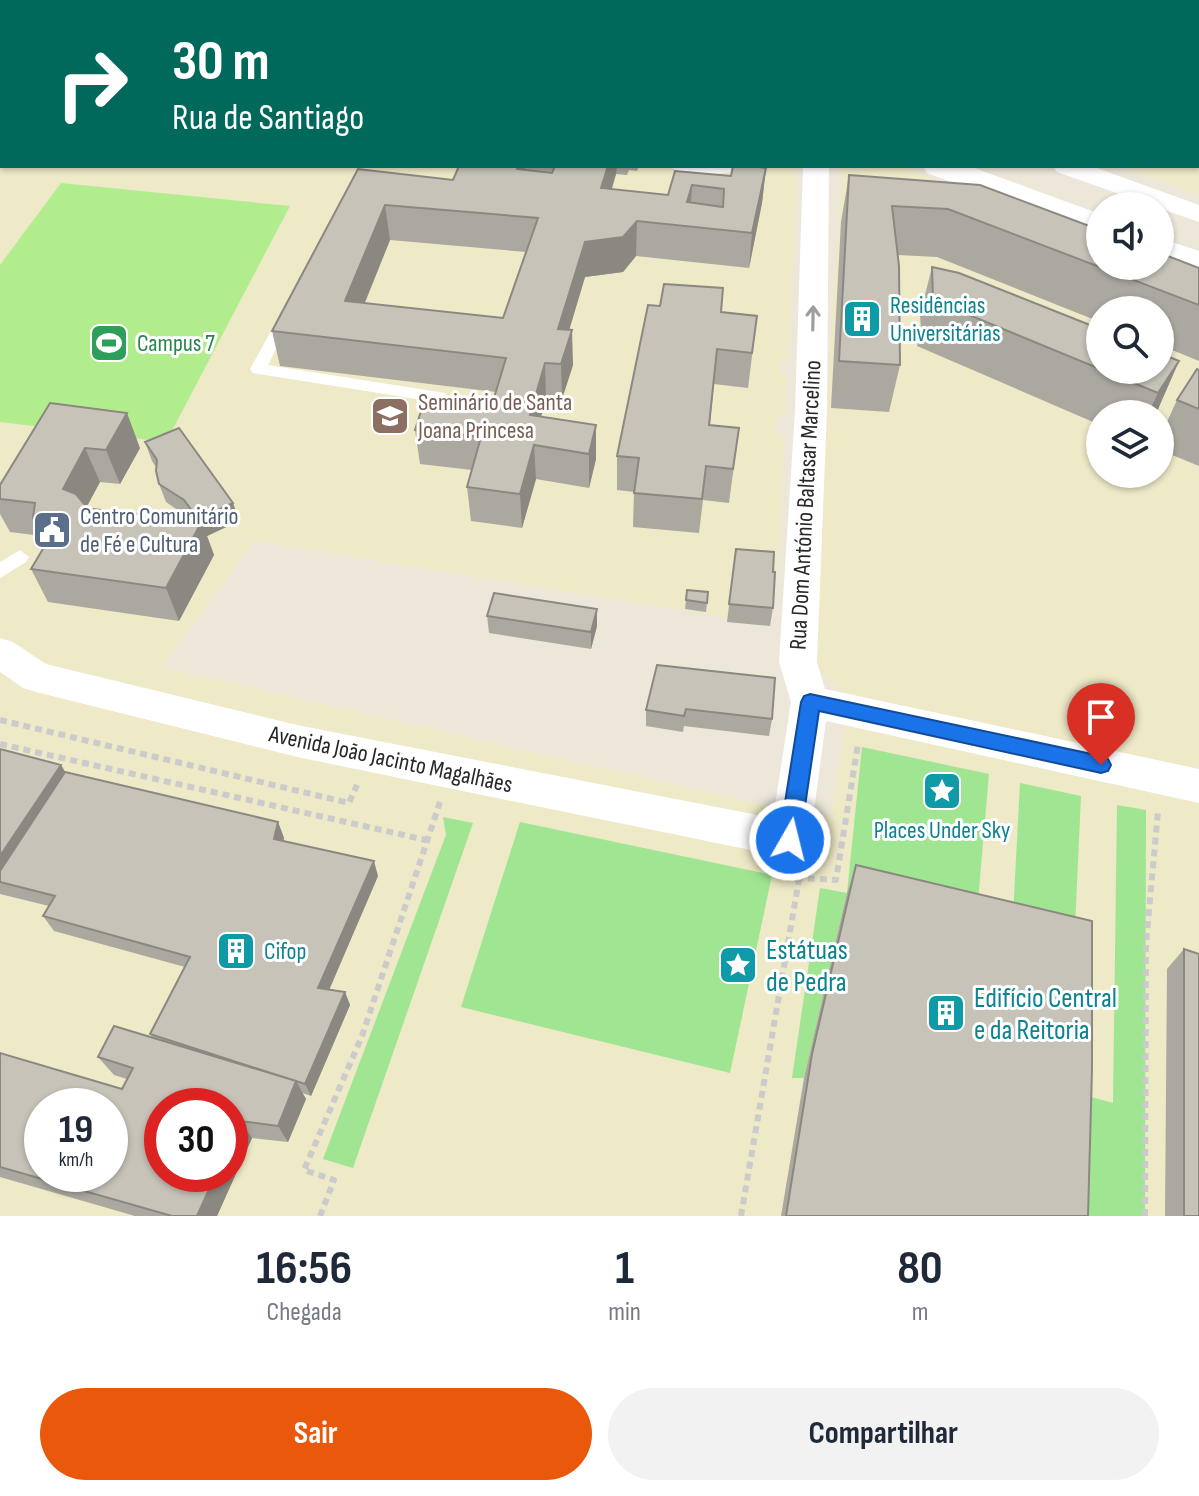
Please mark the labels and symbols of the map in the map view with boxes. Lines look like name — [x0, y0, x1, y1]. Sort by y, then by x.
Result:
place label: Residências Universitárias — [890, 291, 1001, 348]
building icon: Residências Universitárias — [841, 298, 883, 340]
one-way arrow — [805, 305, 820, 332]
sports icon: Campus 7 — [88, 322, 130, 364]
place label: Campus 7 — [137, 329, 215, 358]
street label: Rua Dom António Baltasar Marcelino — [783, 359, 828, 651]
place label: Seminário de Santa Joana Princesa — [417, 388, 572, 445]
school or university icon: Seminário de Santa Joana Princesa — [369, 395, 411, 437]
place label: Centro Comunitário de Fé e Cultura — [80, 502, 238, 559]
public building icon: Centro Comunitário de Fé e Cultura — [31, 509, 73, 551]
pin — [1067, 683, 1135, 765]
street label: Avenida João Jacinto Magalhães — [266, 719, 515, 799]
place icon: Places Under Sky — [921, 770, 963, 812]
position arrow — [748, 798, 832, 882]
place label: Places Under Sky — [874, 816, 1010, 845]
building icon: Cifop — [215, 930, 257, 972]
place label: Estátuas de Pedra — [766, 934, 848, 999]
place label: Cifop — [264, 937, 306, 966]
place icon: Estátuas de Pedra — [717, 944, 759, 986]
place label: Edifício Central e da Reitoria — [974, 982, 1117, 1047]
building icon: Edifício Central e da Reitoria — [925, 992, 967, 1034]
speed limit sign: 30 — [144, 1088, 248, 1192]

